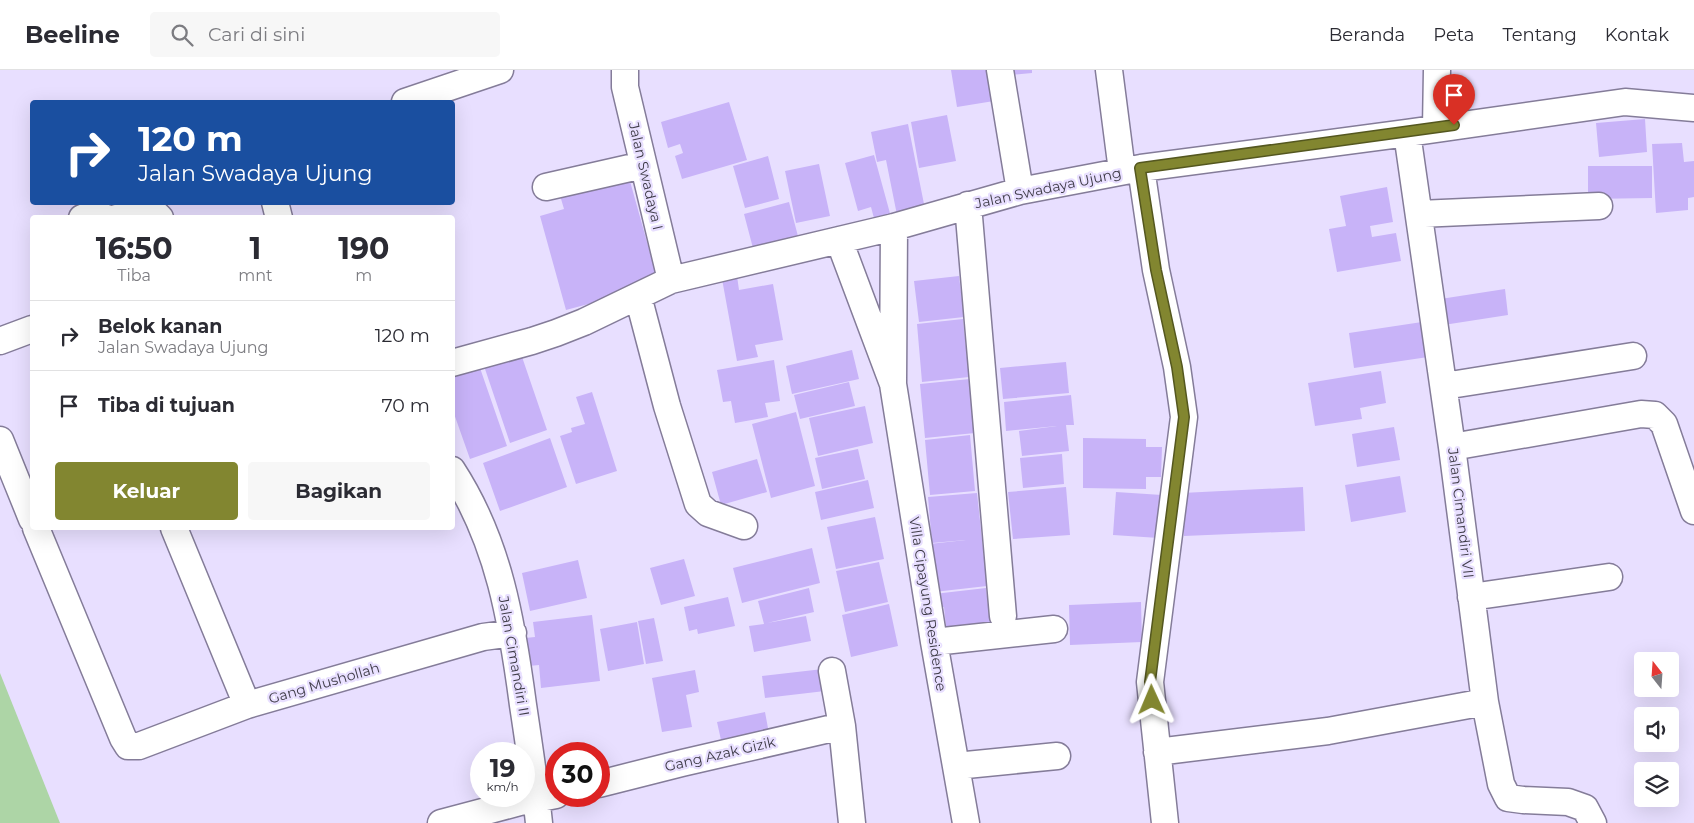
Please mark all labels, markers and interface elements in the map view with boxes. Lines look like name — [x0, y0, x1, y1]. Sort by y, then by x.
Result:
search box — [150, 12, 500, 57]
text: Beeline — [25, 20, 120, 49]
icon: search — [168, 21, 196, 49]
text: Cari di sini — [208, 23, 305, 46]
text: Beranda — [1329, 24, 1405, 46]
text: Peta — [1433, 24, 1474, 46]
text: Tentang — [1502, 24, 1577, 46]
text: Kontak — [1605, 24, 1669, 46]
pin — [1433, 74, 1475, 125]
icon: arrive — [1440, 81, 1468, 109]
text: 120 m — [138, 117, 243, 160]
street label: Jalan Swadaya I — [625, 119, 667, 232]
icon: right — [55, 120, 120, 185]
text: Jalan Swadaya Ujung — [138, 160, 373, 187]
street label: Jalan Swadaya Ujung — [972, 164, 1123, 213]
text: 16:50 — [96, 230, 173, 267]
text: 1 — [249, 230, 261, 267]
text: 190 — [338, 230, 389, 267]
text: Tiba — [117, 266, 151, 285]
text: mnt — [238, 266, 273, 285]
text: m — [355, 266, 372, 285]
text: Belok kanan — [98, 315, 222, 338]
icon: right — [55, 322, 83, 350]
text: 120 m — [375, 324, 430, 347]
text: Jalan Swadaya Ujung — [98, 338, 269, 357]
icon: arrive — [55, 392, 83, 420]
text: Tiba di tujuan — [98, 394, 235, 417]
text: 70 m — [381, 394, 430, 417]
street label: Jalan Cimandiri VII — [1444, 446, 1478, 579]
button: Keluar — [55, 462, 238, 520]
button: Bagikan — [248, 462, 430, 520]
street label: Villa Cipayung Residence — [905, 515, 951, 693]
street label: Jalan Cimandiri II — [494, 594, 533, 717]
north arrow — [1634, 652, 1679, 698]
map controls — [1634, 652, 1679, 807]
street label: Gang Mushollah — [266, 659, 382, 707]
position arrow — [1125, 673, 1177, 725]
button: sound — [1634, 707, 1679, 752]
street label: Gang Azak Gizik — [663, 732, 778, 776]
speed limit sign: 30 — [545, 742, 610, 807]
text: 19 — [490, 753, 515, 783]
button: layers — [1634, 762, 1679, 807]
text: km/h — [486, 779, 519, 794]

